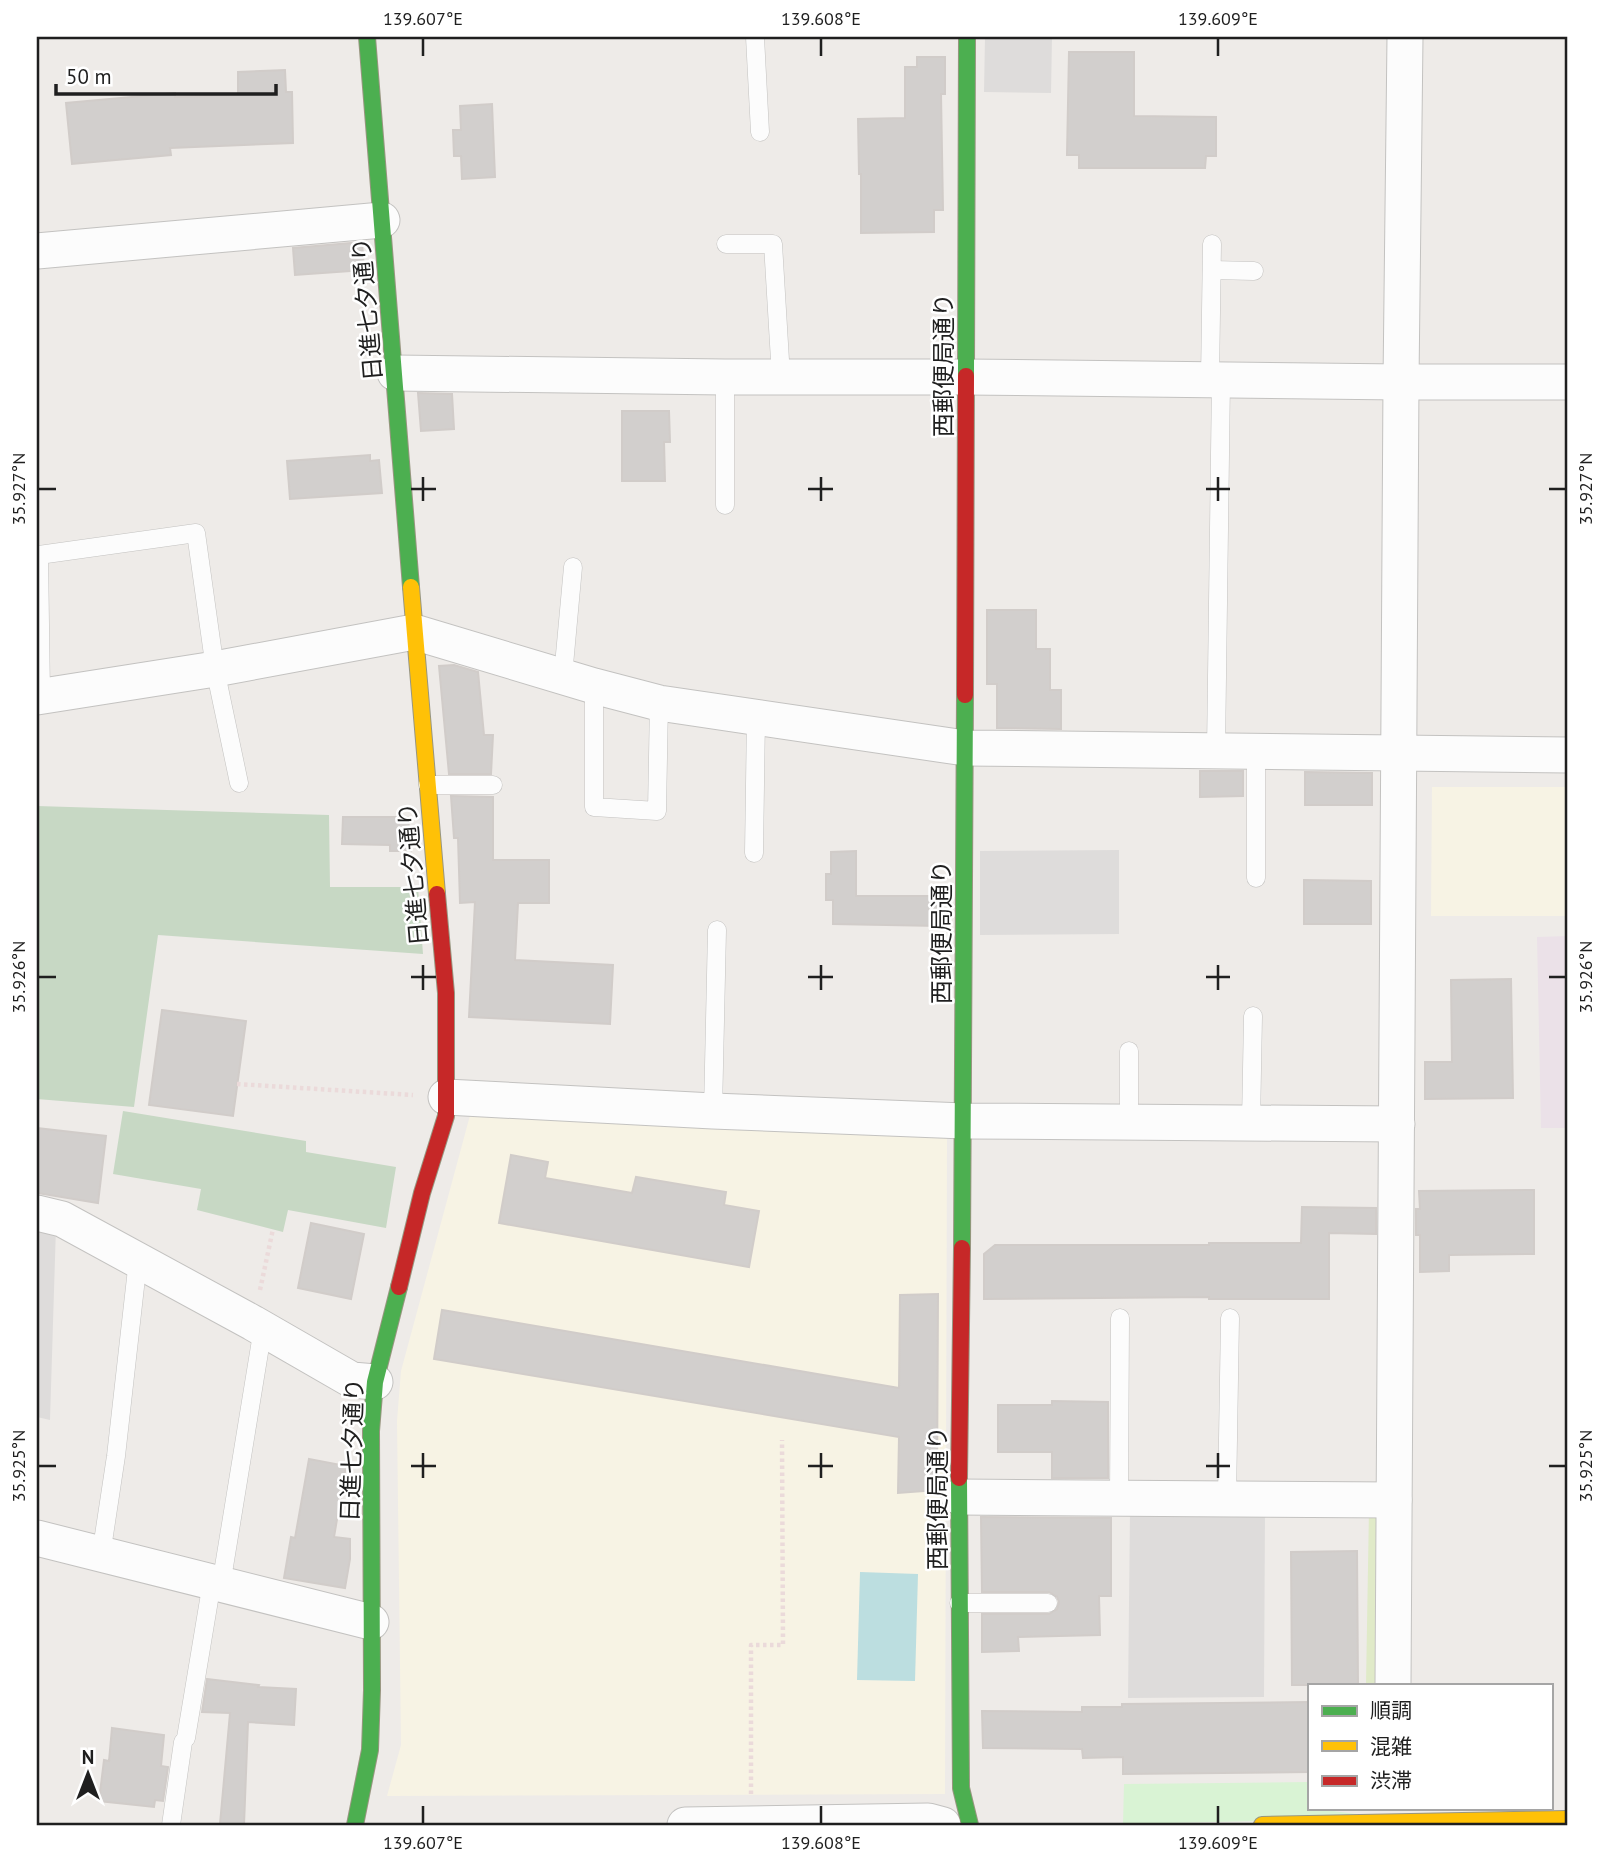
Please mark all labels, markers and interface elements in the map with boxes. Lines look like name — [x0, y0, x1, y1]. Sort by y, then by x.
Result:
text: 139.607°E — [383, 7, 463, 30]
text: 139.608°E — [781, 7, 861, 30]
text: 139.609°E — [1178, 7, 1258, 30]
scale bar — [56, 52, 276, 96]
text: 50 m — [66, 63, 112, 90]
street label: 日進七夕通り — [345, 236, 389, 382]
street label: 西郵便局通り — [928, 293, 959, 437]
text: 35.927°N — [7, 453, 30, 525]
text: 35.927°N — [1574, 453, 1597, 525]
street label: 日進七夕通り — [391, 801, 435, 947]
street label: 西郵便局通り — [926, 860, 957, 1004]
text: 35.926°N — [7, 941, 30, 1013]
text: 35.926°N — [1574, 941, 1597, 1013]
street label: 日進七夕通り — [334, 1378, 370, 1522]
street label: 西郵便局通り — [922, 1426, 953, 1570]
text: 35.925°N — [7, 1430, 30, 1502]
text: 35.925°N — [1574, 1430, 1597, 1502]
legend — [1308, 1684, 1552, 1810]
text: 順調 — [1370, 1697, 1412, 1724]
text: 混雑 — [1370, 1733, 1412, 1760]
north arrow — [52, 1740, 122, 1810]
text: N — [82, 1745, 94, 1769]
text: 渋滞 — [1370, 1767, 1412, 1794]
text: 139.607°E — [383, 1831, 463, 1854]
text: 139.608°E — [781, 1831, 861, 1854]
text: 139.609°E — [1178, 1831, 1258, 1854]

